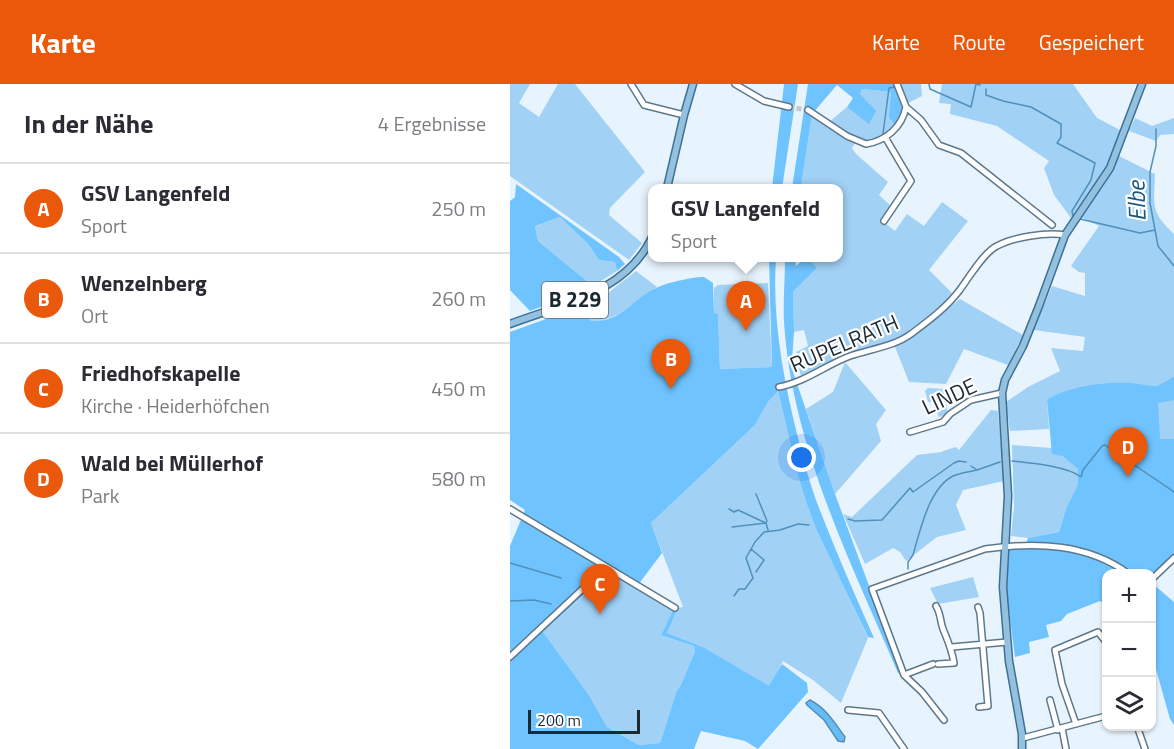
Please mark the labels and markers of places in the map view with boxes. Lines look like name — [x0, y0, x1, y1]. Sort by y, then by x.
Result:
pin: A — [726, 282, 766, 331]
pin: B — [652, 340, 690, 389]
pin: D — [1108, 428, 1148, 477]
pin: C — [580, 564, 620, 614]

